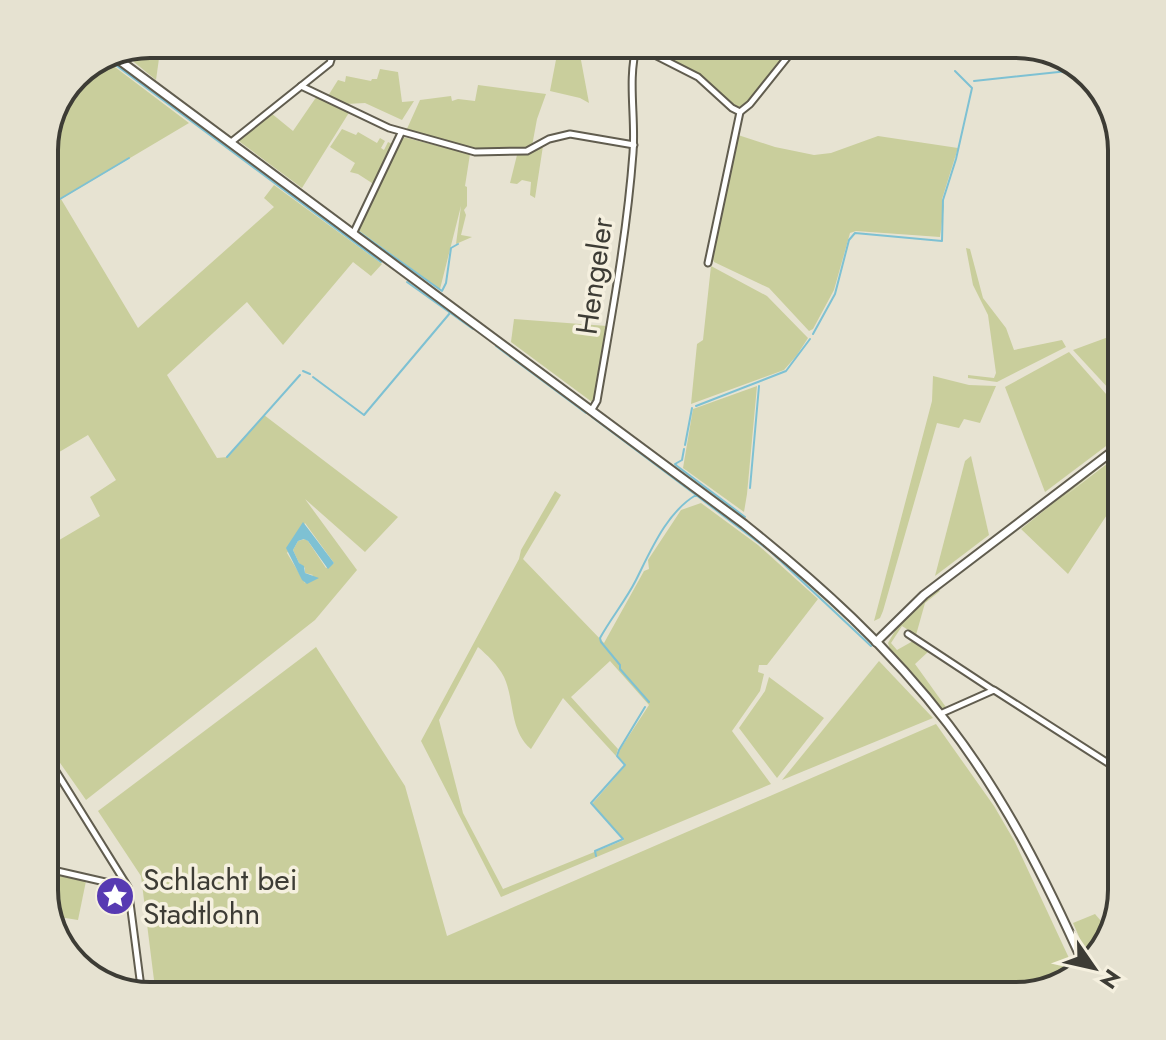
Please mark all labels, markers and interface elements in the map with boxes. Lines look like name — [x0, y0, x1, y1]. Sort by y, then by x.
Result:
street label: Hengeler — [565, 214, 624, 337]
place label: Schlacht bei Stadtlohn — [143, 858, 298, 935]
place icon: Schlacht bei Stadtlohn — [94, 875, 136, 917]
north arrow — [1054, 928, 1134, 1008]
text: N — [1092, 963, 1129, 995]

